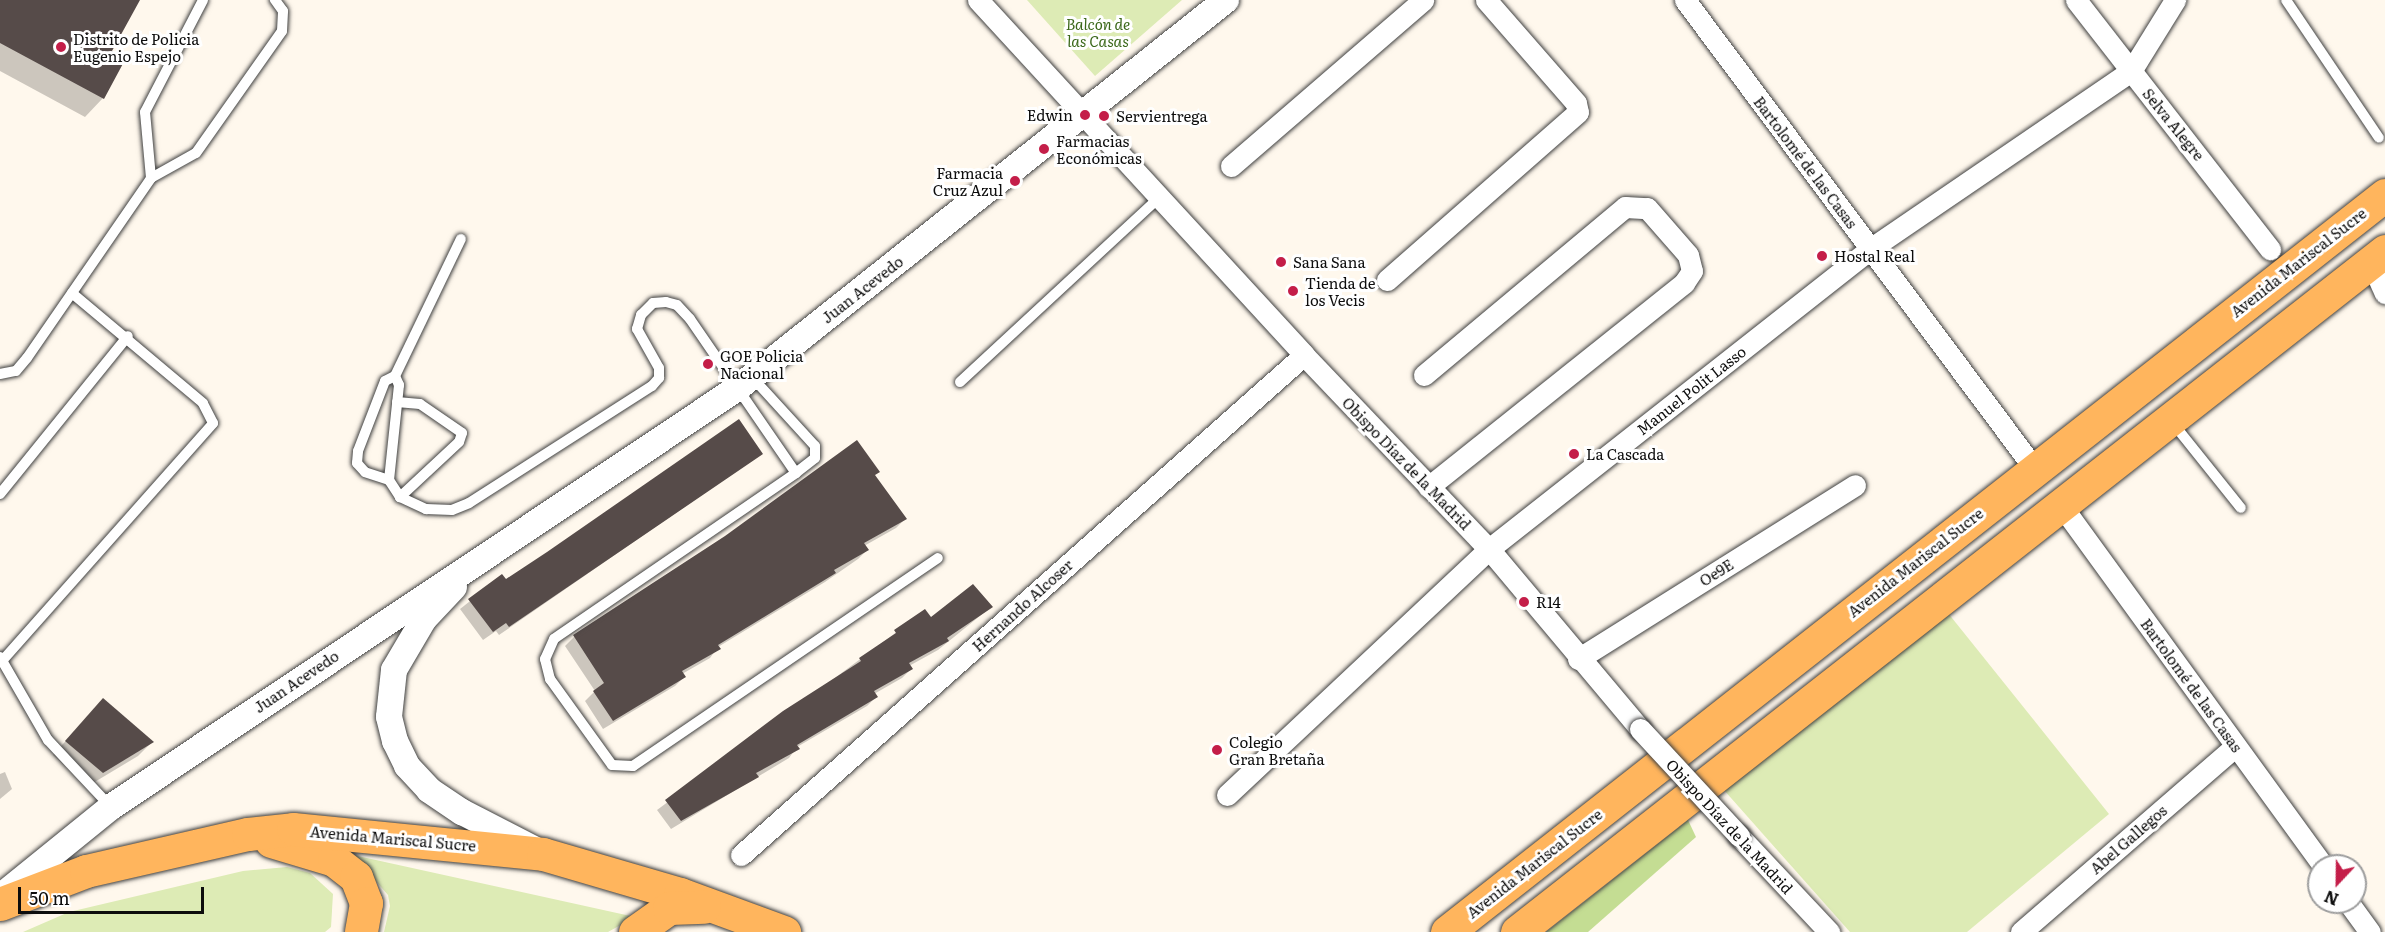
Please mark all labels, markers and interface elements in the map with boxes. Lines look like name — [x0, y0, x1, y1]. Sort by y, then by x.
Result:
park label: Balcón de las Casas — [1066, 14, 1130, 49]
place label: Distrito de Policia Eugenio Espejo — [73, 29, 199, 64]
marker: Distrito de Policia Eugenio Espejo — [54, 40, 68, 54]
street label: Selva Alegre — [2139, 84, 2209, 164]
street label: Bartolomé de las Casas — [1750, 92, 1862, 232]
place label: Edwin — [1027, 106, 1073, 124]
place label: Servientrega — [1116, 107, 1207, 125]
marker: Edwin — [1078, 108, 1092, 122]
marker: Servientrega — [1097, 109, 1111, 123]
place label: Farmacias Económicas — [1056, 131, 1142, 166]
marker: Farmacias Económicas — [1037, 142, 1051, 156]
place label: Farmacia Cruz Azul — [933, 163, 1003, 198]
marker: Farmacia Cruz Azul — [1008, 174, 1022, 188]
street label: Avenida Mariscal Sucre — [2227, 204, 2369, 320]
place label: Hostal Real — [1834, 247, 1915, 265]
marker: Hostal Real — [1815, 249, 1829, 263]
street label: Juan Acevedo — [818, 252, 906, 326]
place label: Sana Sana — [1293, 253, 1366, 271]
marker: Sana Sana — [1274, 255, 1288, 269]
place label: Tienda de los Vecis — [1305, 273, 1375, 308]
marker: Tienda de los Vecis — [1286, 284, 1300, 298]
street label: Manuel Polit Lasso — [1633, 342, 1749, 438]
place label: GOE Policia Nacional — [720, 346, 803, 381]
marker: GOE Policia Nacional — [701, 357, 715, 371]
street label: Obispo Díaz de la Madrid — [1339, 393, 1475, 533]
place label: La Cascada — [1586, 445, 1664, 463]
marker: La Cascada — [1567, 447, 1581, 461]
street label: Avenida Mariscal Sucre — [1844, 504, 1986, 620]
street label: Hernando Alcoser — [968, 555, 1076, 655]
street label: Oe9E — [1696, 555, 1736, 589]
place label: R14 — [1536, 593, 1561, 611]
marker: R14 — [1517, 595, 1531, 609]
street label: Bartolomé de las Casas — [2138, 615, 2246, 755]
street label: Juan Acevedo — [250, 646, 342, 716]
place label: Colegio Gran Bretaña — [1229, 732, 1324, 767]
marker: Colegio Gran Bretaña — [1210, 743, 1224, 757]
street label: Obispo Díaz de la Madrid — [1663, 755, 1797, 897]
street label: Abel Gallegos — [2086, 801, 2170, 877]
street label: Avenida Mariscal Sucre — [1463, 805, 1605, 921]
street label: Avenida Mariscal Sucre — [309, 822, 477, 854]
north arrow — [2307, 854, 2367, 914]
scale bar — [21, 875, 207, 913]
text: 50 m — [29, 884, 70, 911]
text: N — [2320, 885, 2342, 912]

